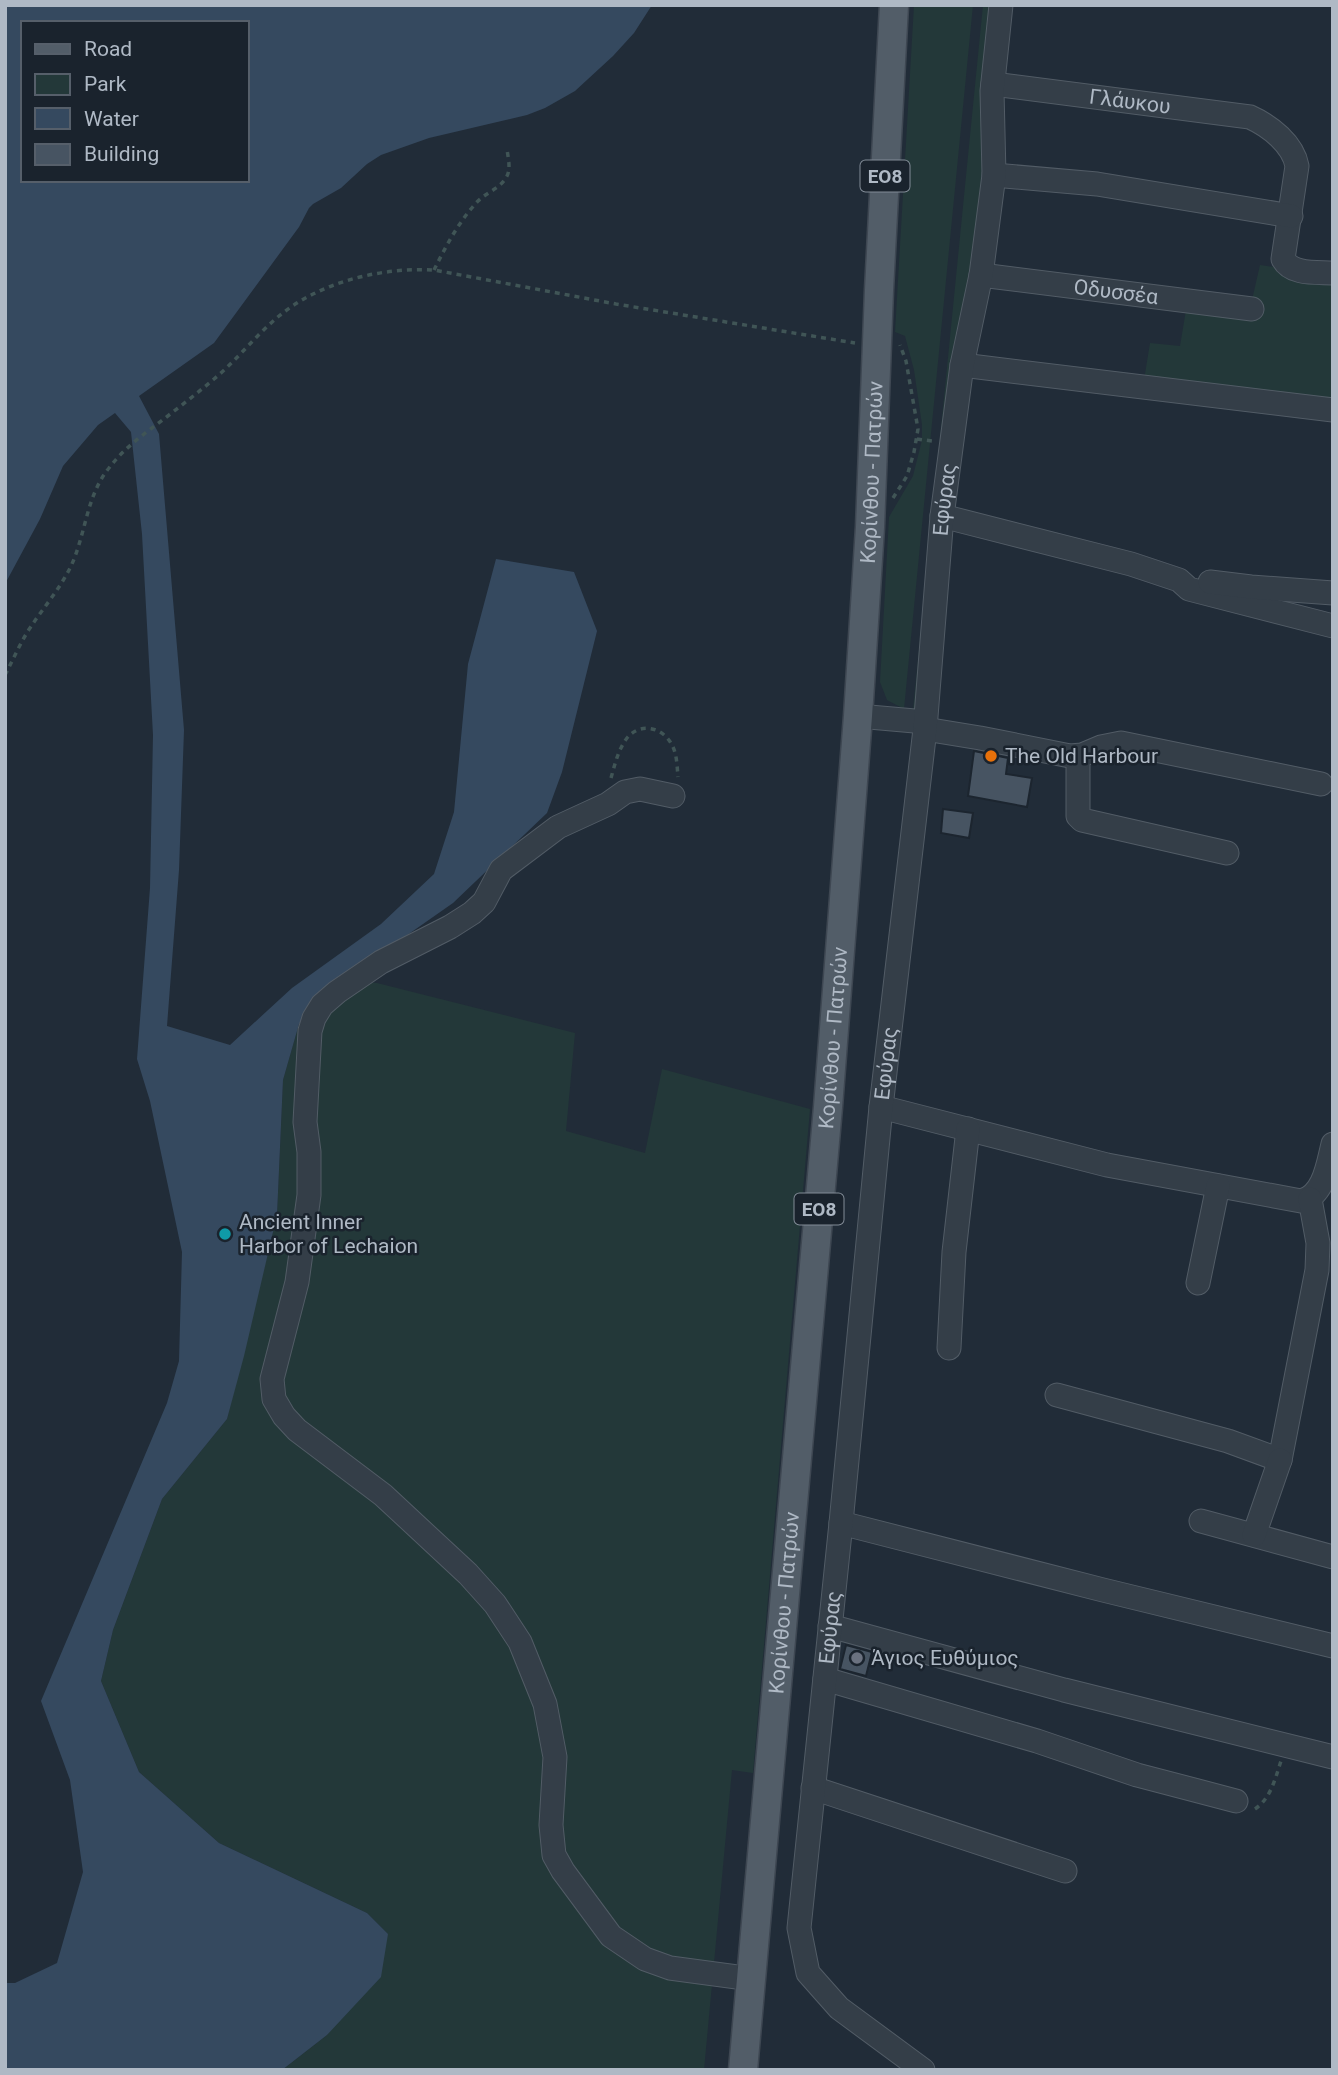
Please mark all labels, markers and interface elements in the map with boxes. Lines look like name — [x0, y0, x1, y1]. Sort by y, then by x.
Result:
legend — [21, 21, 248, 182]
text: Road — [84, 37, 132, 61]
text: Park — [84, 72, 127, 96]
street label: Γλάυκου — [1088, 84, 1172, 119]
text: Water — [84, 107, 139, 131]
text: Building — [84, 142, 159, 166]
road number: ΕΟ8 — [860, 160, 910, 192]
street label: Οδυσσέα — [1072, 275, 1160, 309]
street label: Κορίνθου - Πατρών — [856, 381, 888, 564]
street label: Εφύρας — [928, 462, 961, 537]
place label: The Old Harbour — [1005, 744, 1158, 768]
marker: The Old Harbour — [983, 748, 999, 764]
street label: Κορίνθου - Πατρών — [814, 946, 852, 1130]
street label: Εφύρας — [870, 1026, 902, 1101]
road number: ΕΟ8 — [794, 1194, 844, 1224]
place label: Ancient Inner Harbor of Lechaion — [239, 1210, 418, 1258]
marker: Ancient Inner Harbor of Lechaion — [217, 1226, 233, 1242]
street label: Κορίνθου - Πατρών — [764, 1511, 804, 1695]
street label: Εφύρας — [814, 1590, 846, 1665]
place label: Άγιος Ευθύμιος — [871, 1646, 1019, 1670]
marker: Άγιος Ευθύμιος — [849, 1650, 865, 1666]

